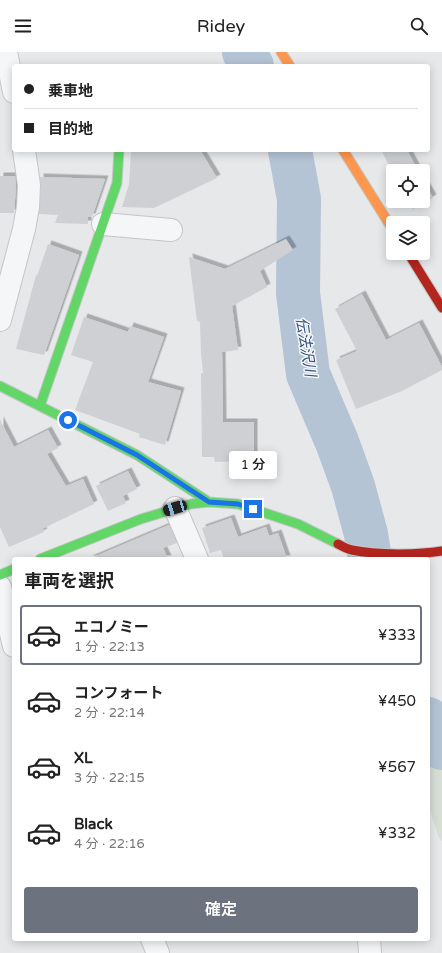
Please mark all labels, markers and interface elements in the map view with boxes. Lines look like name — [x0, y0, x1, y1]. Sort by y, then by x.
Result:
icon: menu — [12, 15, 34, 37]
text: Ridey — [197, 15, 245, 37]
icon: search — [408, 15, 430, 37]
text: 乗車地 — [48, 82, 93, 100]
text: 目的地 — [48, 120, 93, 138]
map controls — [386, 164, 430, 260]
button: locate — [386, 164, 430, 208]
button: layers — [386, 216, 430, 260]
water label: 伝法沢川 — [292, 316, 320, 380]
route start — [59, 411, 77, 429]
callout: 1 分 — [229, 451, 277, 479]
text: 1 分 — [241, 457, 265, 473]
car — [162, 499, 188, 517]
route end — [244, 500, 262, 518]
text: 車両を選択 — [24, 570, 114, 592]
icon: car — [26, 617, 62, 653]
text: エコノミー — [74, 618, 149, 636]
text: ¥333 — [378, 626, 416, 644]
text: 1 分 · 22:13 — [74, 639, 145, 655]
icon: car — [26, 683, 62, 719]
text: コンフォート — [74, 684, 164, 702]
text: ¥450 — [378, 692, 416, 710]
text: 2 分 · 22:14 — [74, 705, 145, 721]
icon: car — [26, 749, 62, 785]
text: XL — [74, 749, 93, 767]
text: ¥567 — [378, 758, 416, 776]
text: 3 分 · 22:15 — [74, 770, 145, 786]
icon: car — [26, 815, 62, 851]
text: Black — [74, 815, 113, 833]
text: ¥332 — [378, 824, 416, 842]
text: 4 分 · 22:16 — [74, 836, 145, 852]
button: 確定 — [24, 887, 418, 933]

